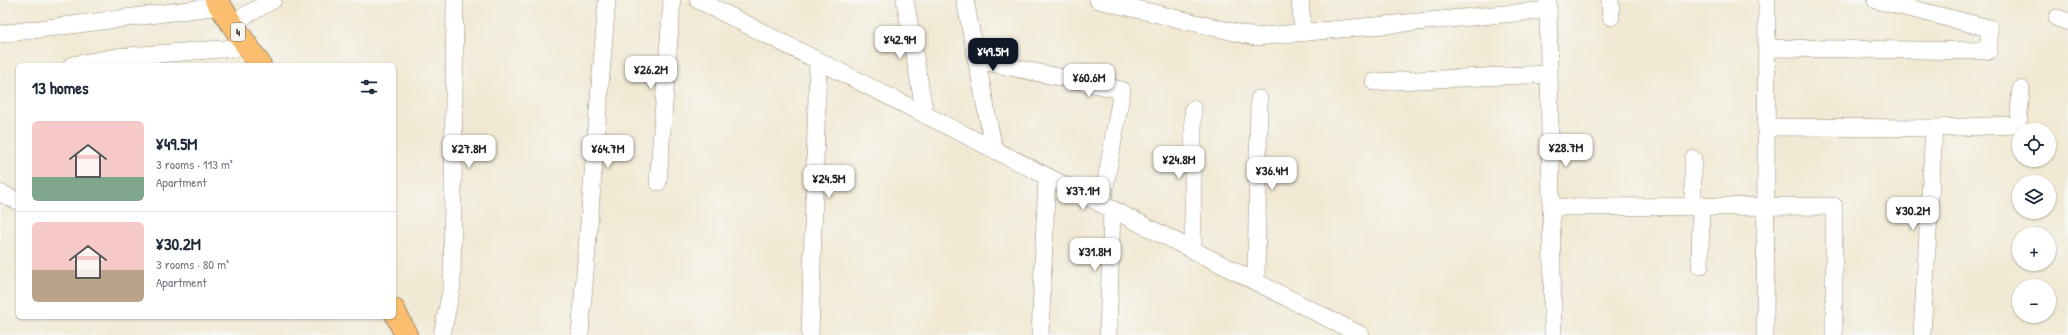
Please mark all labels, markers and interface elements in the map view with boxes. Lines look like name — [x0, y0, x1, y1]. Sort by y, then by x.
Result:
road number: 4 — [231, 23, 245, 41]
pin: ¥42.9M — [867, 26, 933, 60]
text: ¥42.9M — [884, 30, 916, 48]
pin: ¥49.5M — [960, 38, 1026, 72]
text: ¥49.5M — [977, 42, 1009, 60]
pin: ¥26.2M — [618, 56, 684, 90]
text: ¥26.2M — [634, 60, 668, 78]
pin: ¥60.6M — [1056, 64, 1122, 98]
text: ¥60.6M — [1073, 68, 1105, 86]
text: 13 homes — [32, 76, 89, 99]
icon: filters — [358, 76, 380, 98]
map controls — [2012, 123, 2056, 323]
button: locate — [2012, 123, 2056, 167]
text: ¥49.5M — [156, 132, 197, 155]
pin: ¥28.7M — [1533, 134, 1599, 168]
pin: ¥27.8M — [436, 135, 502, 169]
pin: ¥64.7M — [575, 135, 641, 169]
icon: home — [64, 137, 112, 185]
text: ¥28.7M — [1549, 138, 1583, 156]
text: ¥27.8M — [452, 139, 486, 157]
text: ¥64.7M — [591, 139, 625, 157]
pin: ¥24.8M — [1146, 146, 1212, 180]
text: ¥24.8M — [1162, 150, 1196, 168]
text: 3 rooms · 113 m² — [156, 155, 233, 173]
pin: ¥36.4M — [1239, 157, 1305, 191]
text: ¥36.4M — [1256, 161, 1288, 179]
pin: ¥24.5M — [796, 165, 862, 199]
text: ¥24.5M — [812, 169, 846, 187]
text: Apartment — [156, 173, 207, 191]
button: layers — [2012, 175, 2056, 219]
pin: ¥37.1M — [1050, 177, 1116, 211]
text: ¥37.1M — [1066, 181, 1100, 199]
pin: ¥30.2M — [1880, 197, 1946, 231]
text: ¥30.2M — [1896, 201, 1930, 219]
button: + — [2012, 227, 2056, 271]
text: ¥30.2M — [156, 232, 201, 255]
icon: home — [64, 238, 112, 286]
pin: ¥31.8M — [1062, 238, 1128, 272]
text: ¥31.8M — [1079, 242, 1111, 260]
text: 3 rooms · 80 m² — [156, 255, 229, 273]
text: Apartment — [156, 273, 207, 291]
button: − — [2012, 279, 2056, 323]

